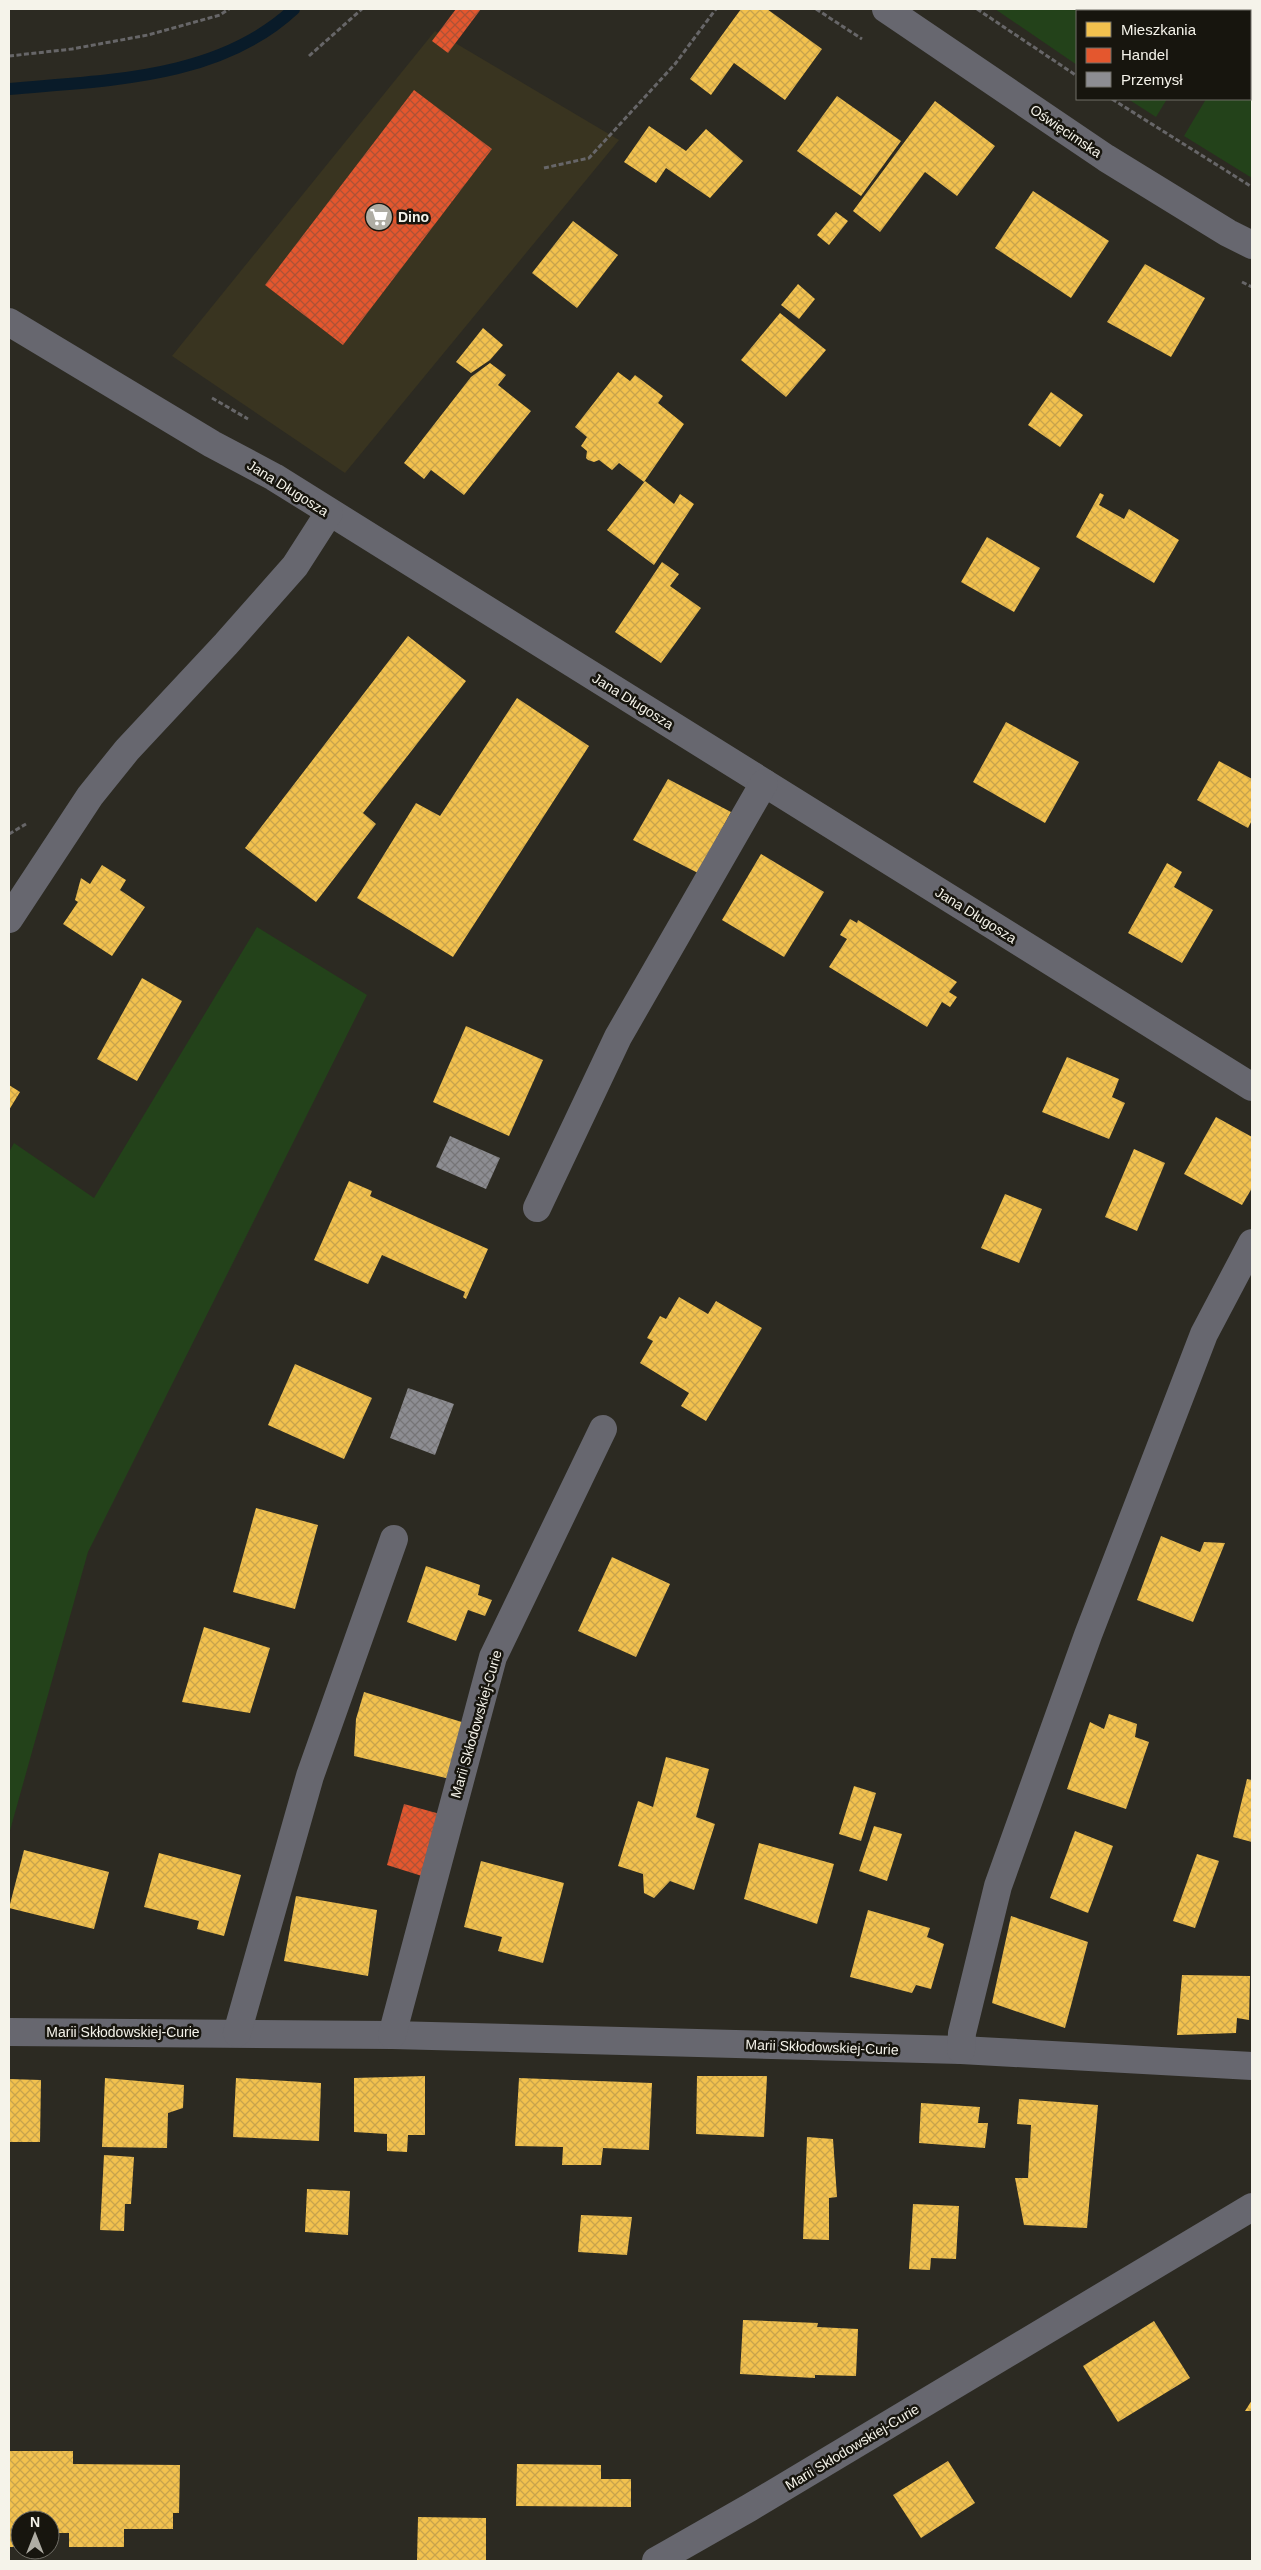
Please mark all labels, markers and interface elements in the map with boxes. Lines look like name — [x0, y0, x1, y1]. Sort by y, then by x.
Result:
legend — [1076, 10, 1251, 100]
text: Mieszkania — [1121, 21, 1197, 38]
text: Handel — [1121, 46, 1169, 63]
text: Przemysł — [1121, 71, 1183, 88]
street label: Oświęcimska — [1027, 101, 1105, 161]
supermarket icon: Dino — [364, 202, 394, 232]
place label: Dino — [398, 209, 429, 225]
street label: Jana Długosza — [244, 457, 332, 519]
street label: Jana Długosza — [589, 670, 677, 732]
street label: Jana Długosza — [932, 884, 1020, 946]
street label: Marii Skłodowskiej-Curie — [447, 1648, 505, 1800]
street label: Marii Skłodowskiej-Curie — [46, 2024, 200, 2040]
street label: Marii Skłodowskiej-Curie — [745, 2036, 899, 2058]
street label: Marii Skłodowskiej-Curie — [782, 2401, 922, 2493]
north arrow — [10, 2510, 60, 2560]
text: N — [30, 2514, 40, 2530]

